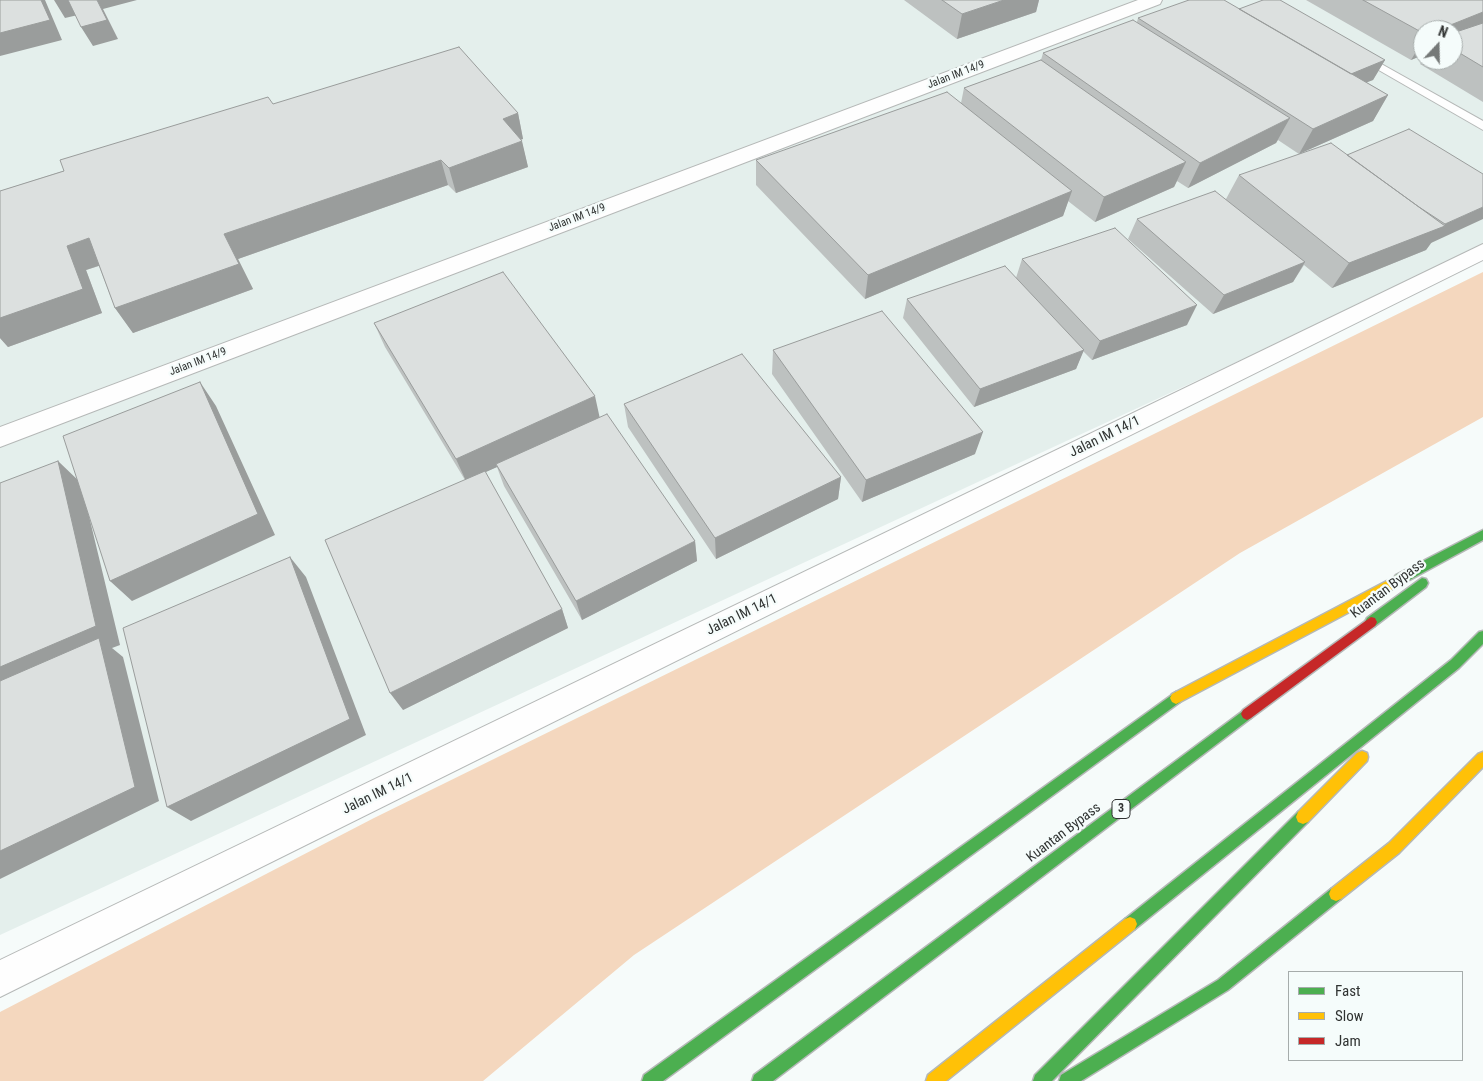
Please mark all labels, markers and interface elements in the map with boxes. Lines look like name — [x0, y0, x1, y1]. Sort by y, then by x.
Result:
north arrow — [1413, 20, 1463, 70]
text: N — [1436, 23, 1450, 41]
street label: Jalan IM 14/9 — [926, 58, 986, 92]
street label: Jalan IM 14/9 — [547, 201, 607, 235]
street label: Jalan IM 14/9 — [168, 345, 228, 379]
street label: Jalan IM 14/1 — [1067, 413, 1143, 461]
street label: Kuantan Bypass — [1348, 556, 1428, 622]
street label: Jalan IM 14/1 — [704, 591, 780, 639]
street label: Jalan IM 14/1 — [340, 770, 416, 818]
street label: Kuantan Bypass — [1024, 800, 1104, 866]
road number: 3 — [1112, 800, 1130, 819]
legend — [1288, 971, 1463, 1061]
text: Fast — [1335, 982, 1360, 1000]
text: Slow — [1335, 1007, 1364, 1025]
text: Jam — [1335, 1032, 1361, 1050]

